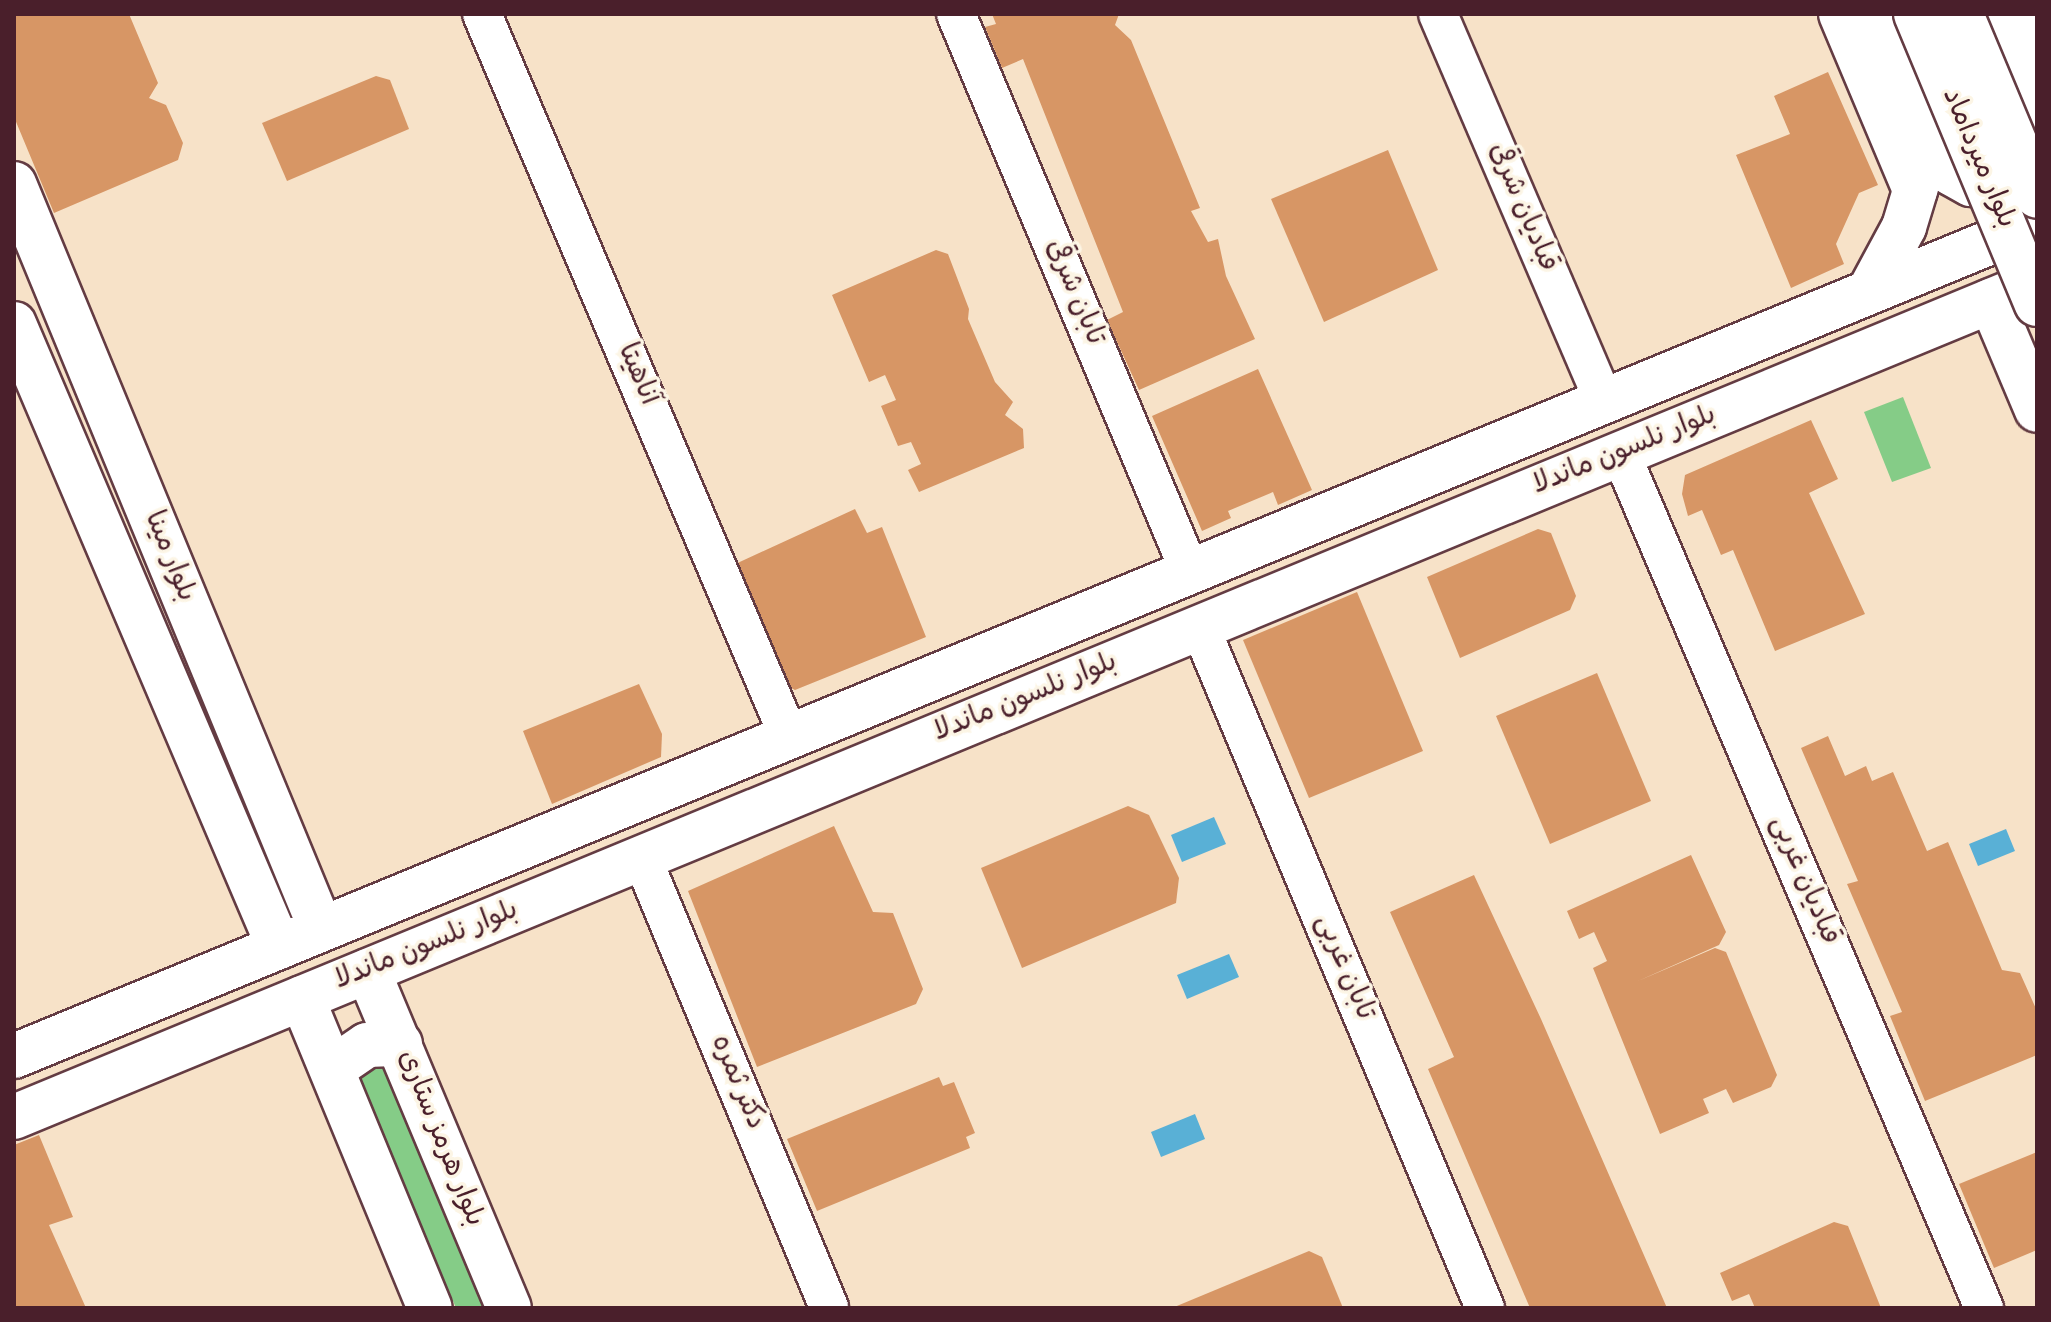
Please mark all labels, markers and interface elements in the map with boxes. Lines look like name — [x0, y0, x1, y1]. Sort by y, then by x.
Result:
street label: بلوار میرداماد — [1933, 84, 2021, 234]
street label: قبادیان شرقی — [1479, 139, 1563, 277]
street label: تابان شرقی — [1036, 235, 1110, 351]
street label: آناهیتا — [608, 339, 664, 411]
street label: بلوار نلسون ماندلا — [1528, 400, 1722, 504]
street label: بلوار مینا — [135, 507, 201, 607]
street label: بلوار نلسون ماندلا — [929, 647, 1123, 751]
street label: قبادیان غربی — [1761, 812, 1845, 950]
street label: بلوار نلسون ماندلا — [330, 895, 524, 999]
street label: تابان غربی — [1306, 910, 1380, 1026]
street label: دکتر ثمره — [701, 1031, 771, 1135]
street label: بلوار هرمز ستاری — [388, 1046, 490, 1232]

